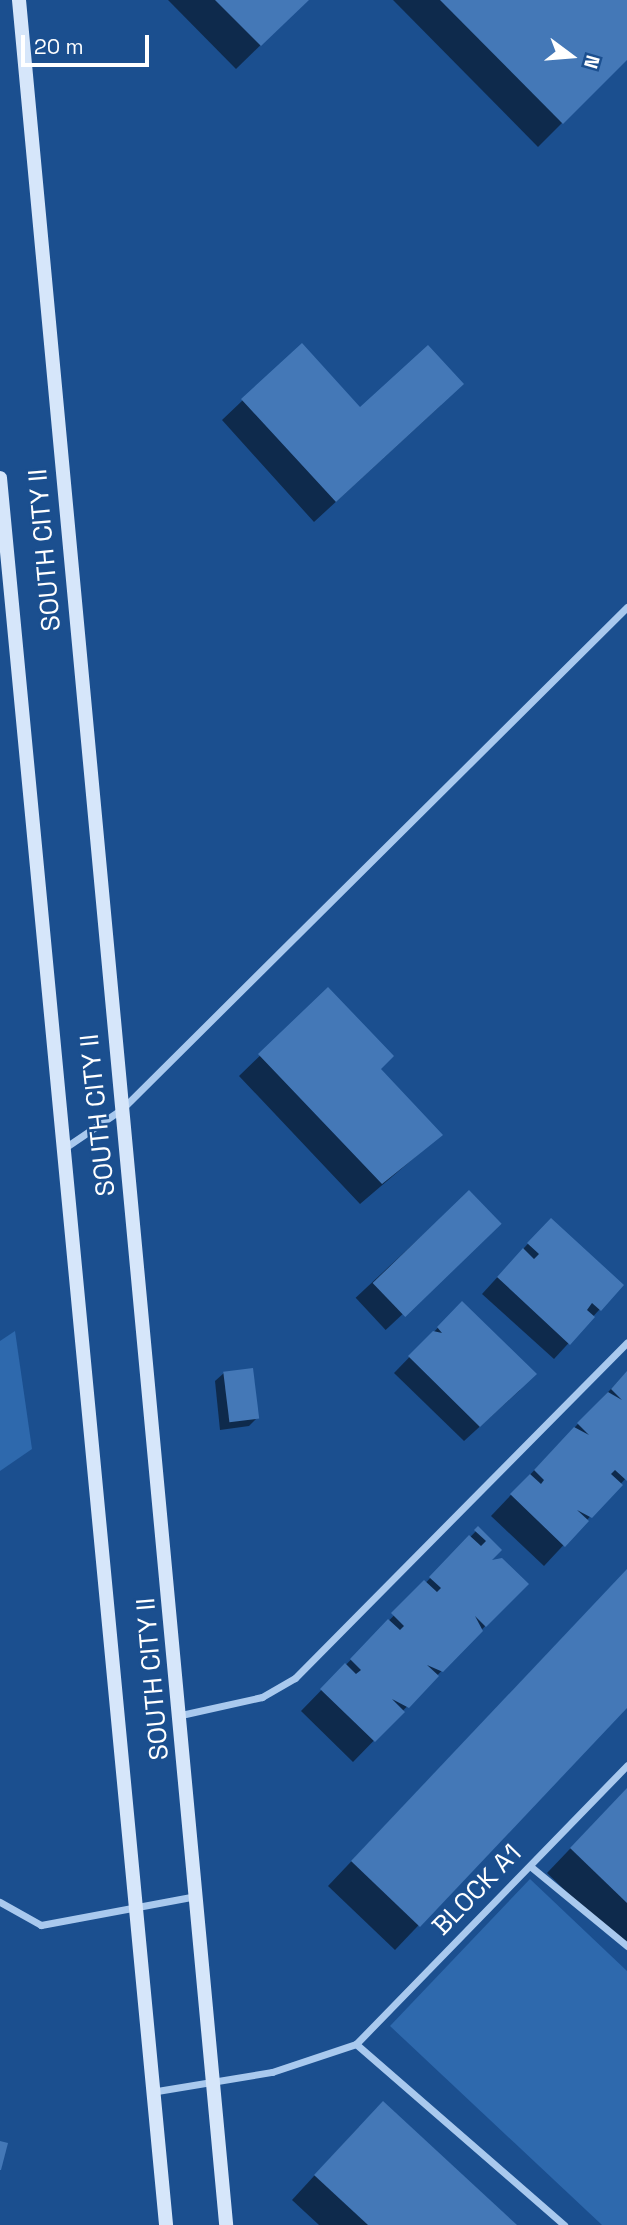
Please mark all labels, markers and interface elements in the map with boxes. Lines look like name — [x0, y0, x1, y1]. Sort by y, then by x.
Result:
scale bar — [24, 21, 152, 65]
north arrow — [536, 21, 606, 91]
text: 20 m — [34, 33, 84, 60]
text: N — [578, 52, 605, 71]
street label: SOUTH CITY II — [22, 467, 68, 633]
street label: SOUTH CITY II — [74, 1032, 122, 1198]
street label: SOUTH CITY II — [130, 1596, 176, 1762]
street label: BLOCK A1 — [426, 1838, 528, 1942]

